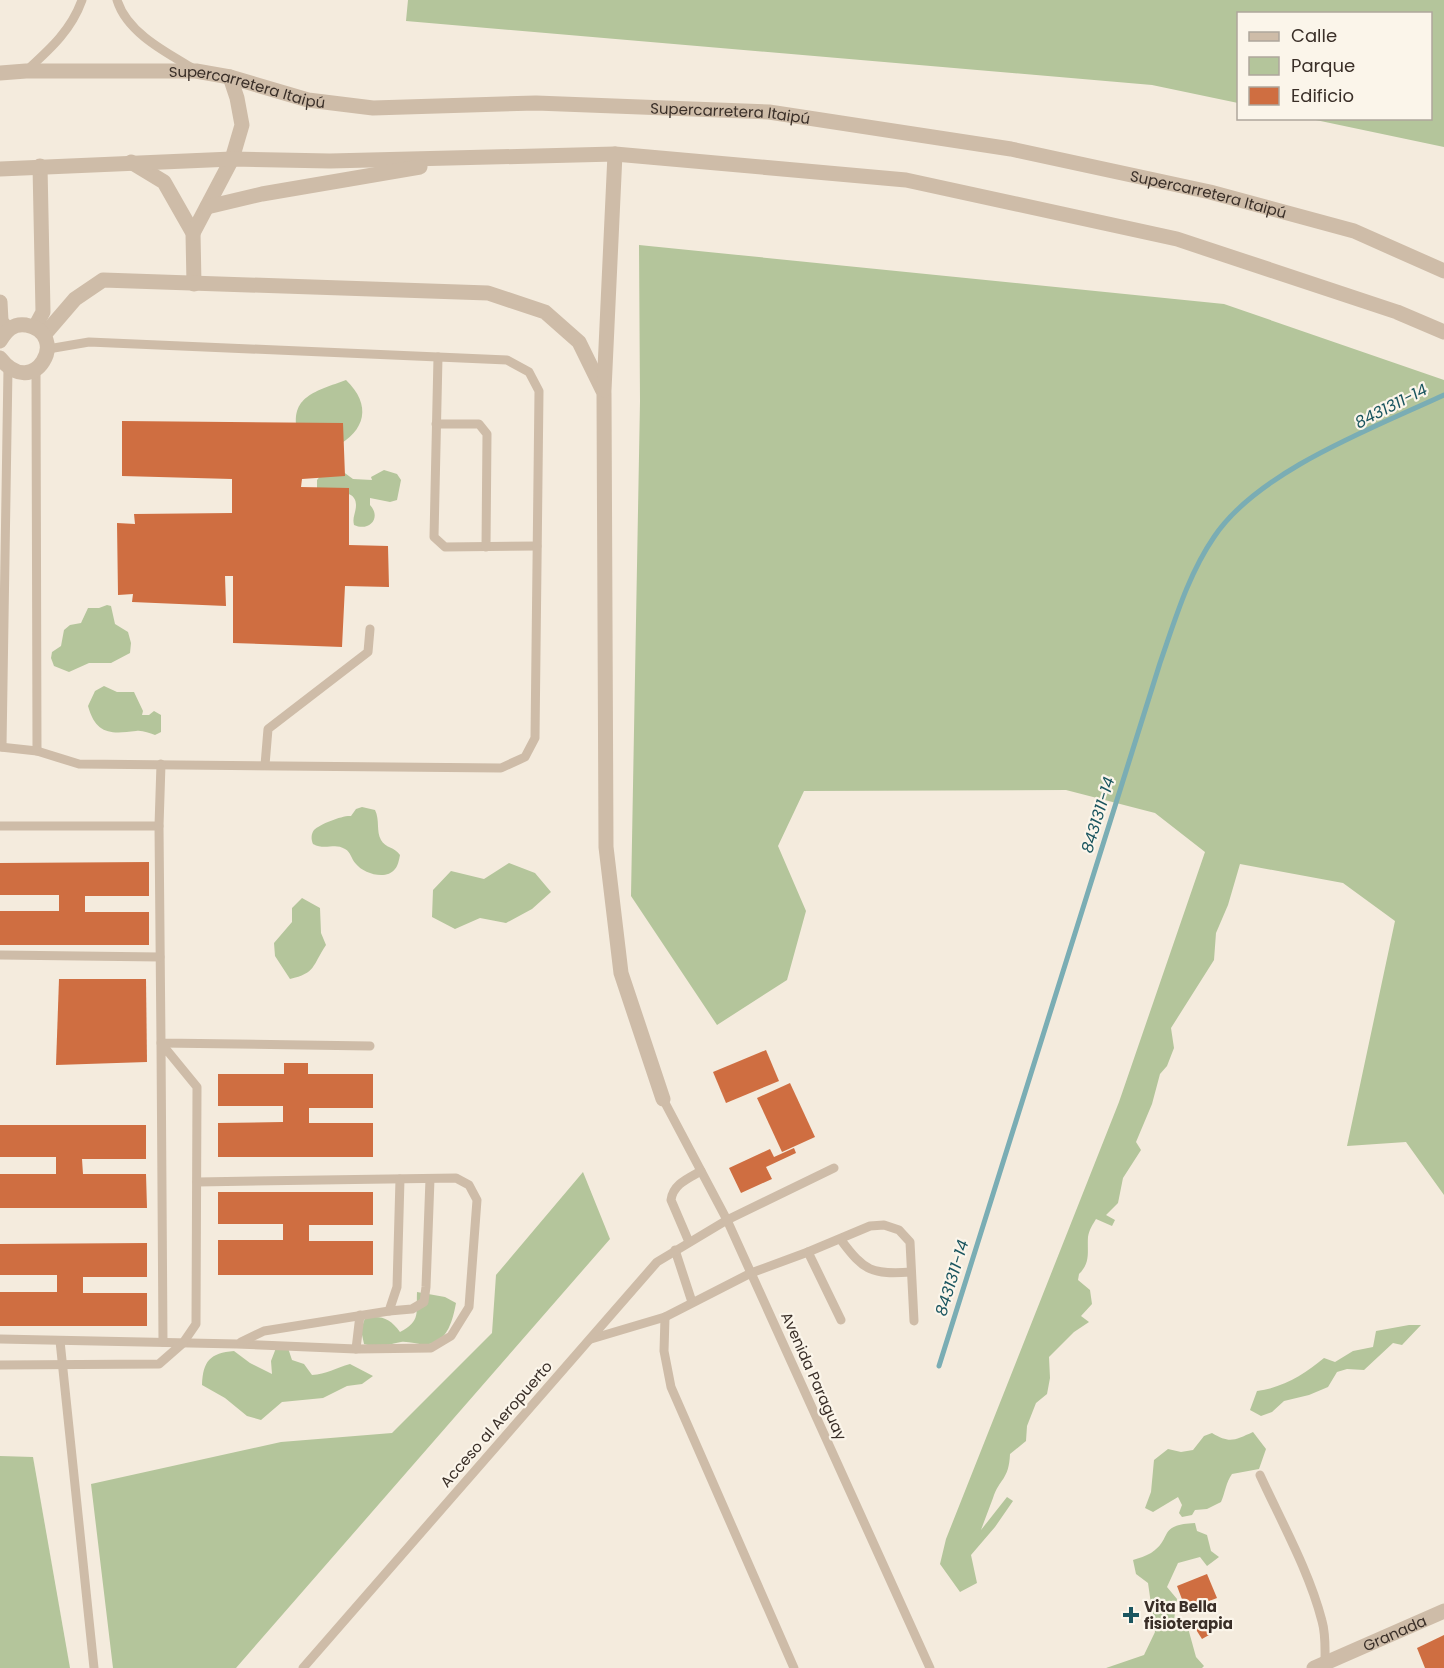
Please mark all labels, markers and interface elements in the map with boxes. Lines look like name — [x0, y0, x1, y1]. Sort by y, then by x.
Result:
legend — [1237, 12, 1432, 120]
text: Calle — [1291, 23, 1337, 48]
text: Parque — [1291, 53, 1355, 78]
street label: Supercarretera Itaipú — [169, 61, 327, 113]
text: Edificio — [1291, 83, 1354, 108]
street label: Supercarretera Itaipú — [650, 97, 812, 129]
street label: Supercarretera Itaipú — [1128, 165, 1289, 223]
water label: 8431311-14 — [1351, 378, 1431, 434]
water label: 8431311-14 — [1076, 774, 1120, 856]
water label: 8431311-14 — [930, 1237, 974, 1319]
street label: Avenida Paraguay — [776, 1309, 852, 1444]
street label: Acceso al Aeropuerto — [435, 1356, 557, 1492]
place label: Vita Bella fisioterapia — [1144, 1596, 1233, 1634]
marker: Vita Bella fisioterapia — [1122, 1606, 1140, 1624]
street label: Granada — [1359, 1610, 1430, 1656]

